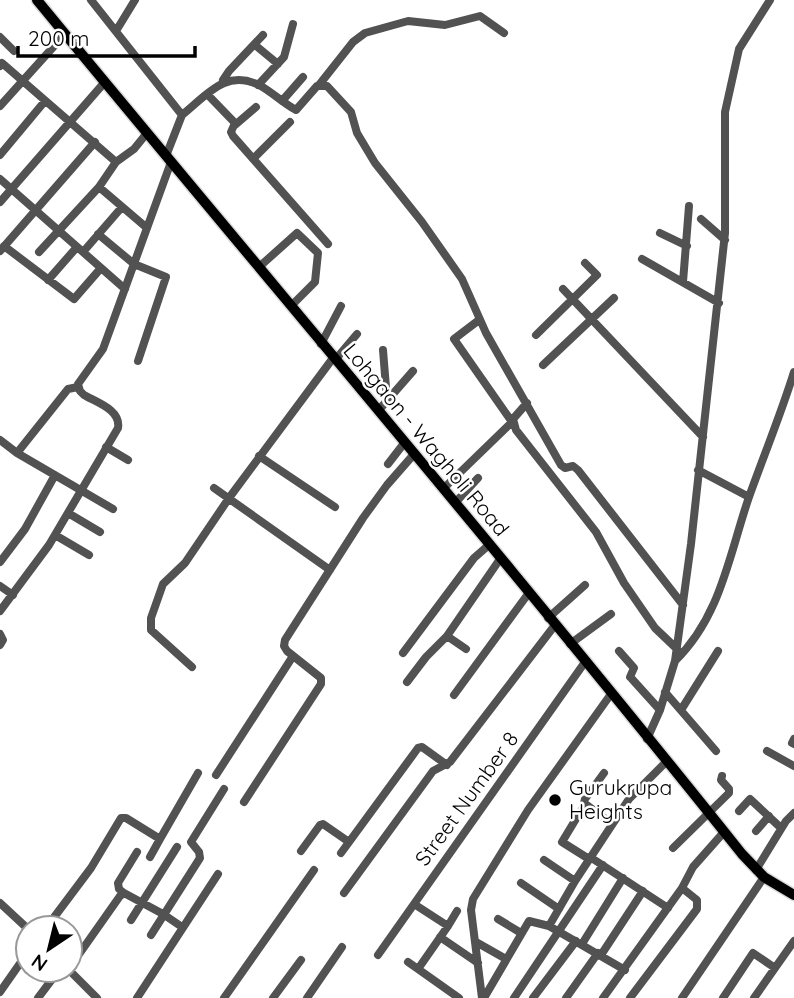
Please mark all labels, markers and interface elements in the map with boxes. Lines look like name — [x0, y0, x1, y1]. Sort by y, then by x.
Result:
scale bar — [18, 14, 194, 58]
text: 200 m — [28, 25, 90, 51]
street label: Lohgaon - Wagholi Road — [338, 338, 515, 541]
street label: Street Number 8 — [409, 726, 524, 870]
place label: Gurukrupa Heights — [569, 774, 672, 824]
marker: Gurukrupa Heights — [547, 792, 563, 808]
north arrow — [14, 914, 84, 984]
text: N — [27, 949, 52, 977]

